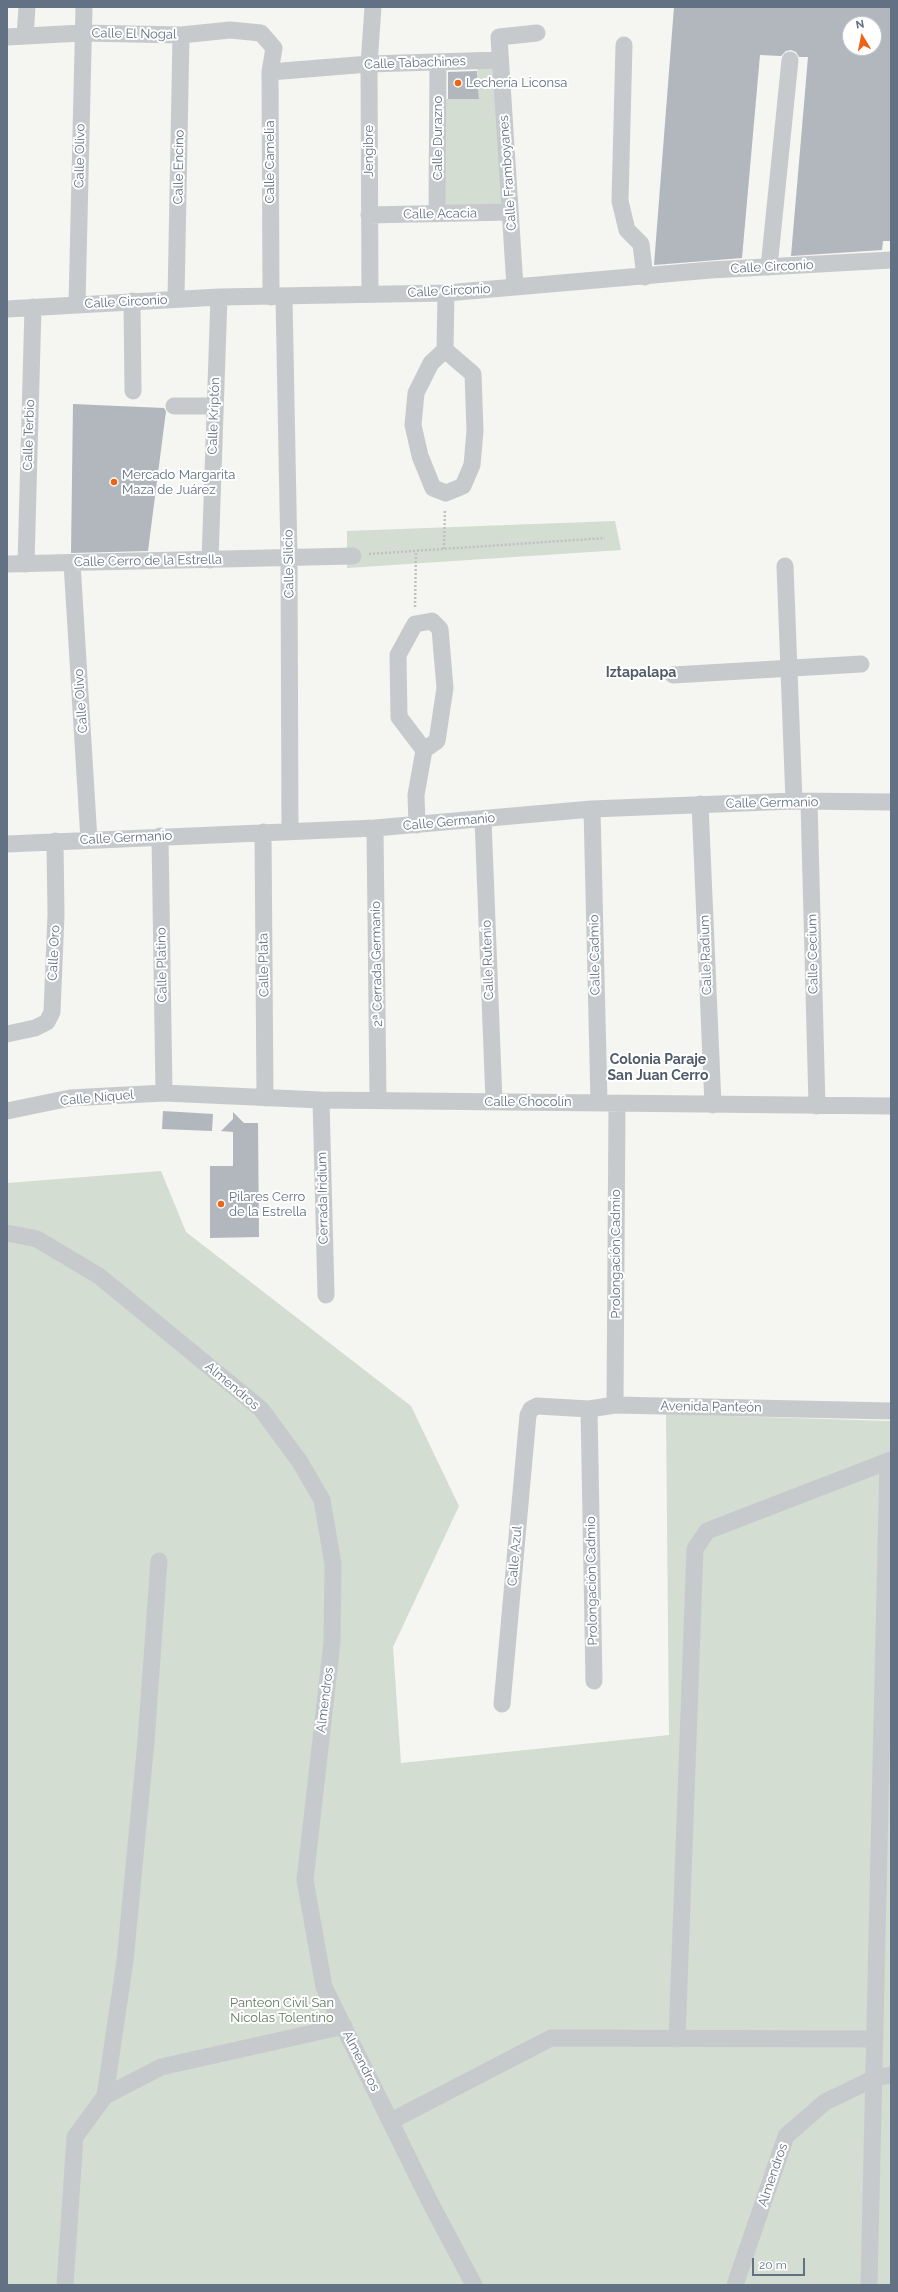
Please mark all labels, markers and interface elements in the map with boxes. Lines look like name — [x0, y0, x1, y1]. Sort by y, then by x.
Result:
north arrow — [842, 16, 882, 56]
text: N — [855, 18, 865, 32]
street label: Calle El Nogal — [91, 25, 177, 43]
street label: Calle Tabachines — [364, 53, 466, 73]
place label: Lechería Liconsa — [466, 75, 567, 91]
marker: Lechería Liconsa — [453, 78, 463, 88]
street label: Calle Durazno — [430, 96, 446, 180]
street label: Calle Framboyanes — [496, 115, 520, 231]
street label: Calle Camelia — [262, 120, 278, 204]
street label: Calle Olivo — [72, 124, 88, 188]
street label: Jengibre — [361, 125, 377, 177]
street label: Calle Encino — [171, 130, 187, 204]
street label: Calle Acacia — [403, 206, 477, 222]
street label: Calle Circonio — [730, 257, 814, 277]
street label: Calle Circonio — [407, 281, 491, 301]
street label: Calle Circonio — [84, 292, 168, 312]
street label: Calle Kriptón — [205, 377, 223, 455]
street label: Calle Terbio — [20, 399, 38, 471]
place label: Mercado Margarita Maza de Juárez — [122, 467, 235, 498]
marker: Mercado Margarita Maza de Juárez — [109, 477, 119, 487]
street label: Calle Silicio — [281, 529, 297, 599]
street label: Calle Cerro de la Estrella — [74, 552, 222, 570]
district label: Iztapalapa — [606, 665, 676, 681]
street label: Calle Olivo — [71, 668, 91, 734]
street label: Calle Germanio — [726, 794, 818, 812]
street label: Calle Germanio — [402, 810, 496, 834]
street label: Calle Germanio — [79, 828, 173, 848]
street label: 2ª Cerrada Germanio — [368, 901, 386, 1027]
street label: Calle Cecium — [805, 914, 821, 994]
street label: Calle Cadmio — [586, 915, 604, 995]
street label: Calle Radium — [697, 915, 715, 995]
street label: Calle Rutenio — [479, 920, 497, 1000]
street label: Calle Oro — [45, 925, 63, 981]
street label: Calle Platino — [154, 927, 170, 1003]
street label: Calle Plata — [256, 933, 272, 997]
district label: Colonia Paraje San Juan Cerro — [608, 1052, 708, 1084]
street label: Calle Níquel — [60, 1087, 134, 1109]
street label: Calle Chocolín — [484, 1094, 572, 1110]
street label: Cerrada Iridium — [314, 1152, 332, 1244]
place label: Pilares Cerro de la Estrella — [229, 1189, 307, 1220]
street label: Prolongación Cadmio — [608, 1189, 624, 1319]
marker: Pilares Cerro de la Estrella — [216, 1199, 226, 1209]
street label: Almendros — [202, 1359, 262, 1413]
street label: Avenida Panteón — [660, 1398, 762, 1416]
street label: Prolongación Cadmio — [583, 1516, 601, 1646]
street label: Calle Azul — [505, 1525, 525, 1587]
street label: Almendros — [313, 1666, 337, 1734]
park label: Panteon Civil San Nicolas Tolentino — [230, 1995, 334, 2026]
street label: Almendros — [339, 2028, 383, 2094]
street label: Almendros — [755, 2141, 791, 2209]
scale bar — [754, 2250, 807, 2276]
text: 20 m — [759, 2258, 787, 2272]

